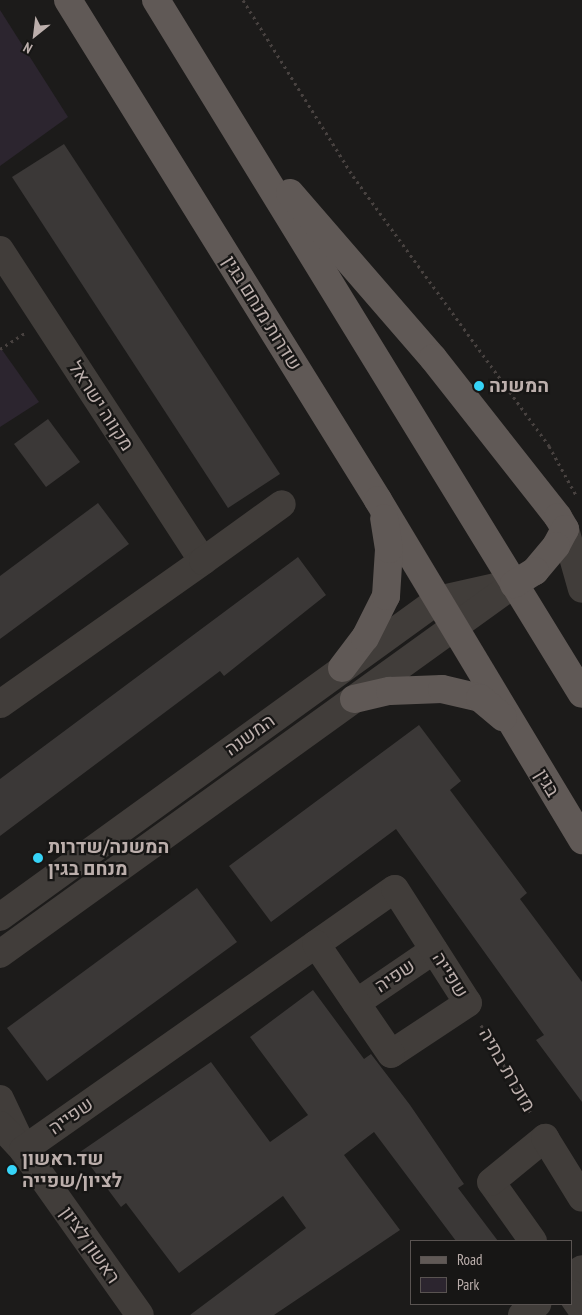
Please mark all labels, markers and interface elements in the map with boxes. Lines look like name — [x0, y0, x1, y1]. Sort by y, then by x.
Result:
north arrow — [10, 10, 60, 60]
text: N — [20, 38, 35, 58]
street label: שדרות מנחם בגין — [218, 251, 306, 375]
street label: מקווה ישראל — [64, 357, 138, 455]
place label: המשנה — [489, 375, 549, 397]
marker: המשנה — [473, 380, 485, 392]
street label: המשנה — [221, 709, 279, 761]
street label: בגין — [530, 765, 564, 801]
place label: המשנה/שדרות מנחם בגין — [48, 836, 169, 880]
marker: המשנה/שדרות מנחם בגין — [32, 852, 44, 864]
street label: שפייה — [427, 948, 473, 1002]
street label: שפיה — [370, 954, 420, 998]
street label: מזכרת בתיה — [474, 1024, 540, 1116]
street label: שפייה — [44, 1092, 98, 1140]
place label: שד.ראשון לציון/שפייה — [22, 1148, 122, 1192]
marker: שד.ראשון לציון/שפייה — [6, 1164, 18, 1176]
street label: ראשון לציון — [55, 1202, 125, 1288]
legend — [410, 1240, 572, 1305]
text: Road — [457, 1250, 483, 1269]
text: Park — [457, 1275, 479, 1294]

